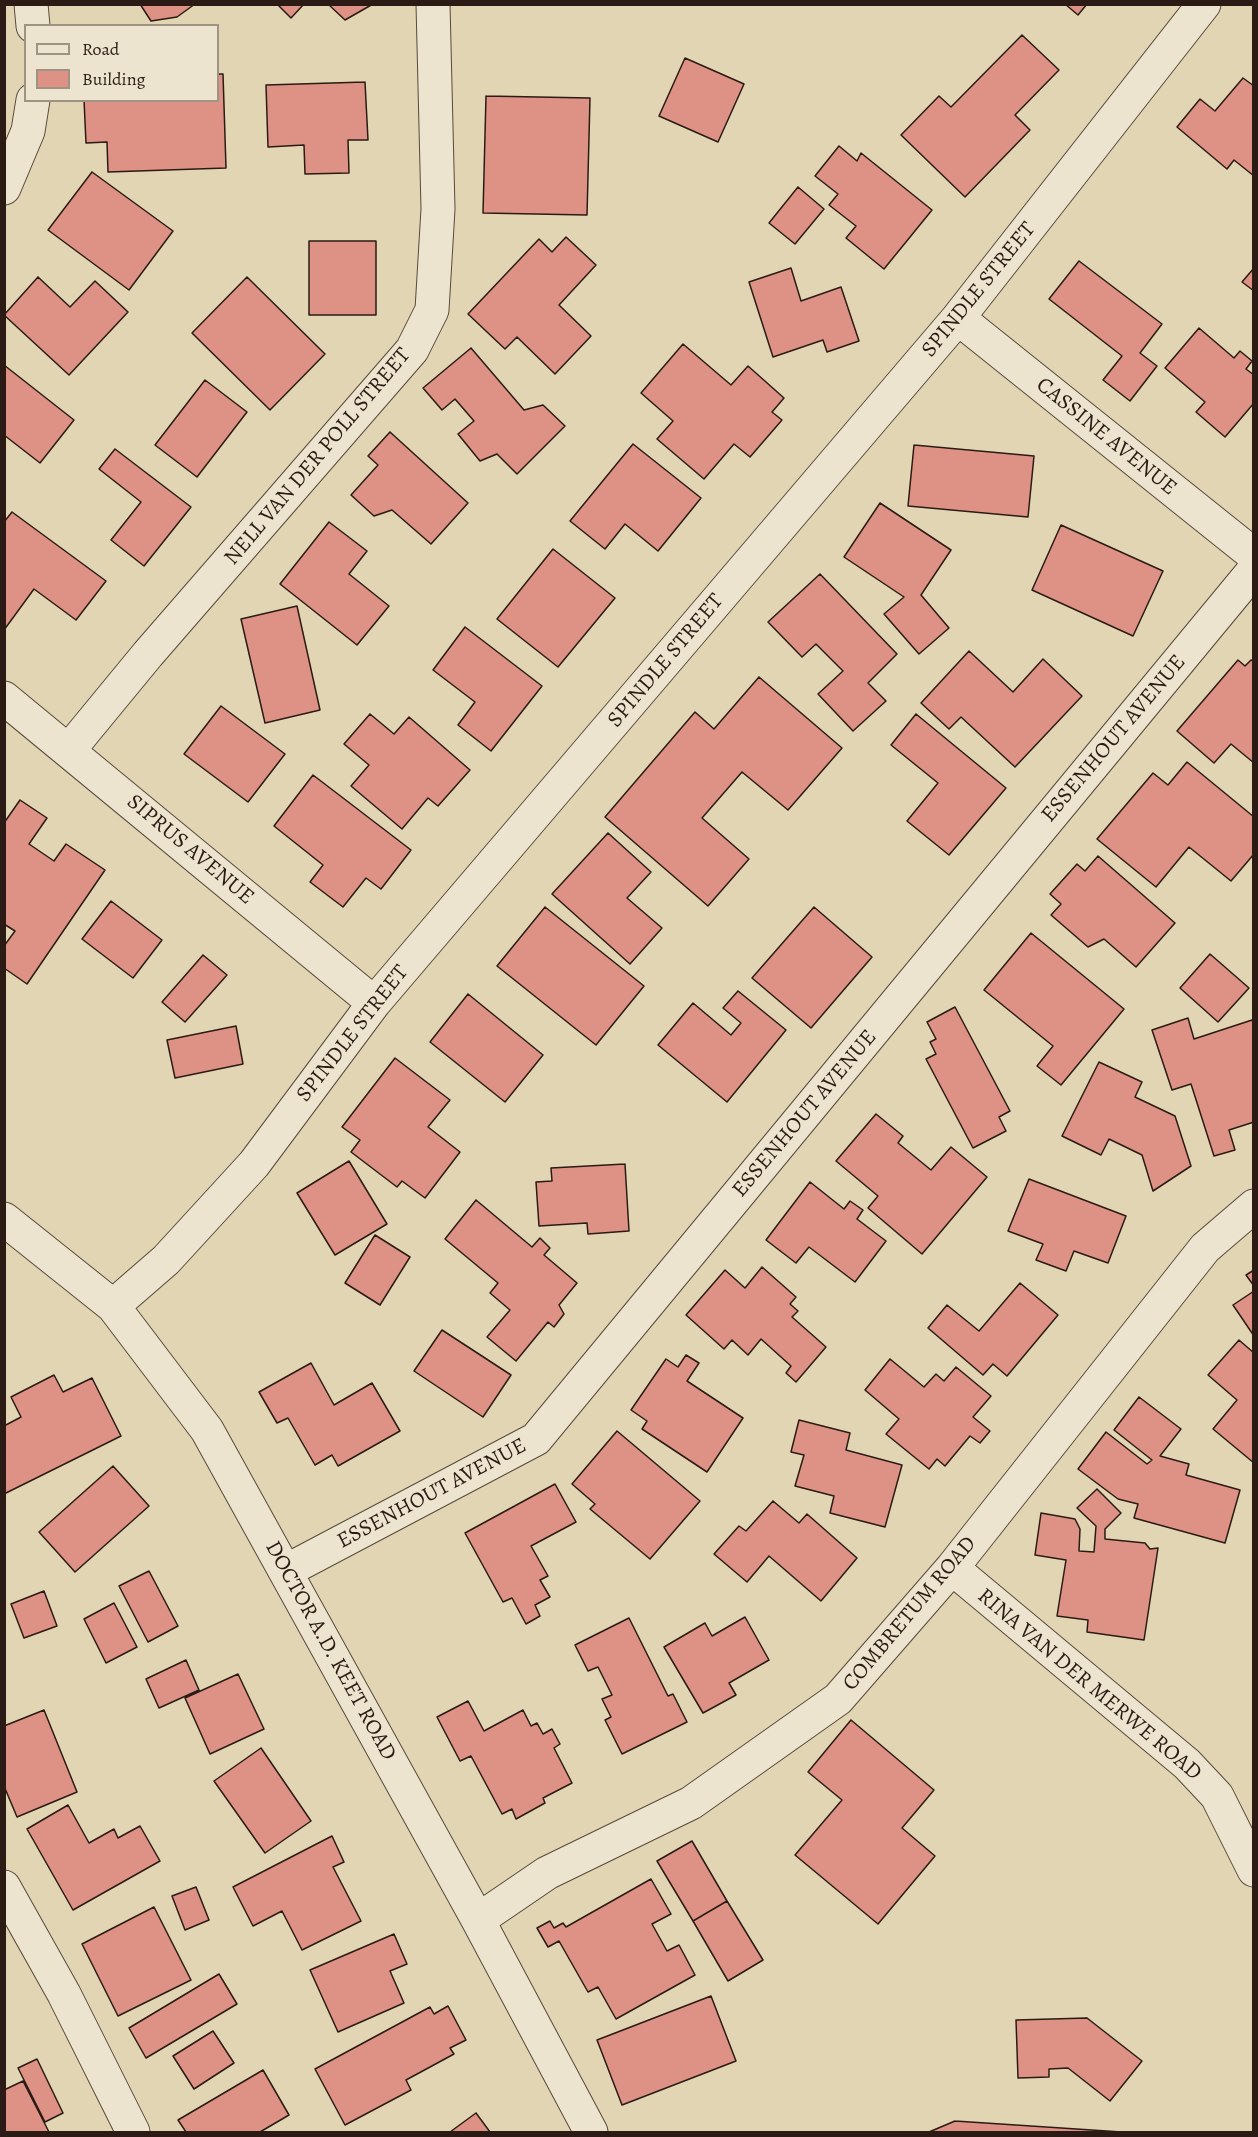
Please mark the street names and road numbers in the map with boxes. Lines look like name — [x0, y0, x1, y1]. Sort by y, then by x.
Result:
street label: SPINDLE STREET — [916, 217, 1042, 363]
street label: NELL VAN DER POLL STREET — [219, 343, 417, 571]
street label: CASSINE AVENUE — [1030, 372, 1182, 502]
street label: SPINDLE STREET — [602, 589, 730, 733]
street label: ESSENHOUT AVENUE — [1036, 650, 1192, 828]
street label: SIPRUS AVENUE — [121, 789, 259, 911]
street label: SPINDLE STREET — [291, 960, 415, 1108]
street label: ESSENHOUT AVENUE — [727, 1025, 883, 1203]
street label: ESSENHOUT AVENUE — [333, 1433, 531, 1555]
street label: COMBRETUM ROAD — [838, 1531, 982, 1697]
street label: DOCTOR A.D. KEET ROAD — [259, 1537, 401, 1765]
street label: RINA VAN DER MERWE ROAD — [971, 1583, 1207, 1787]

